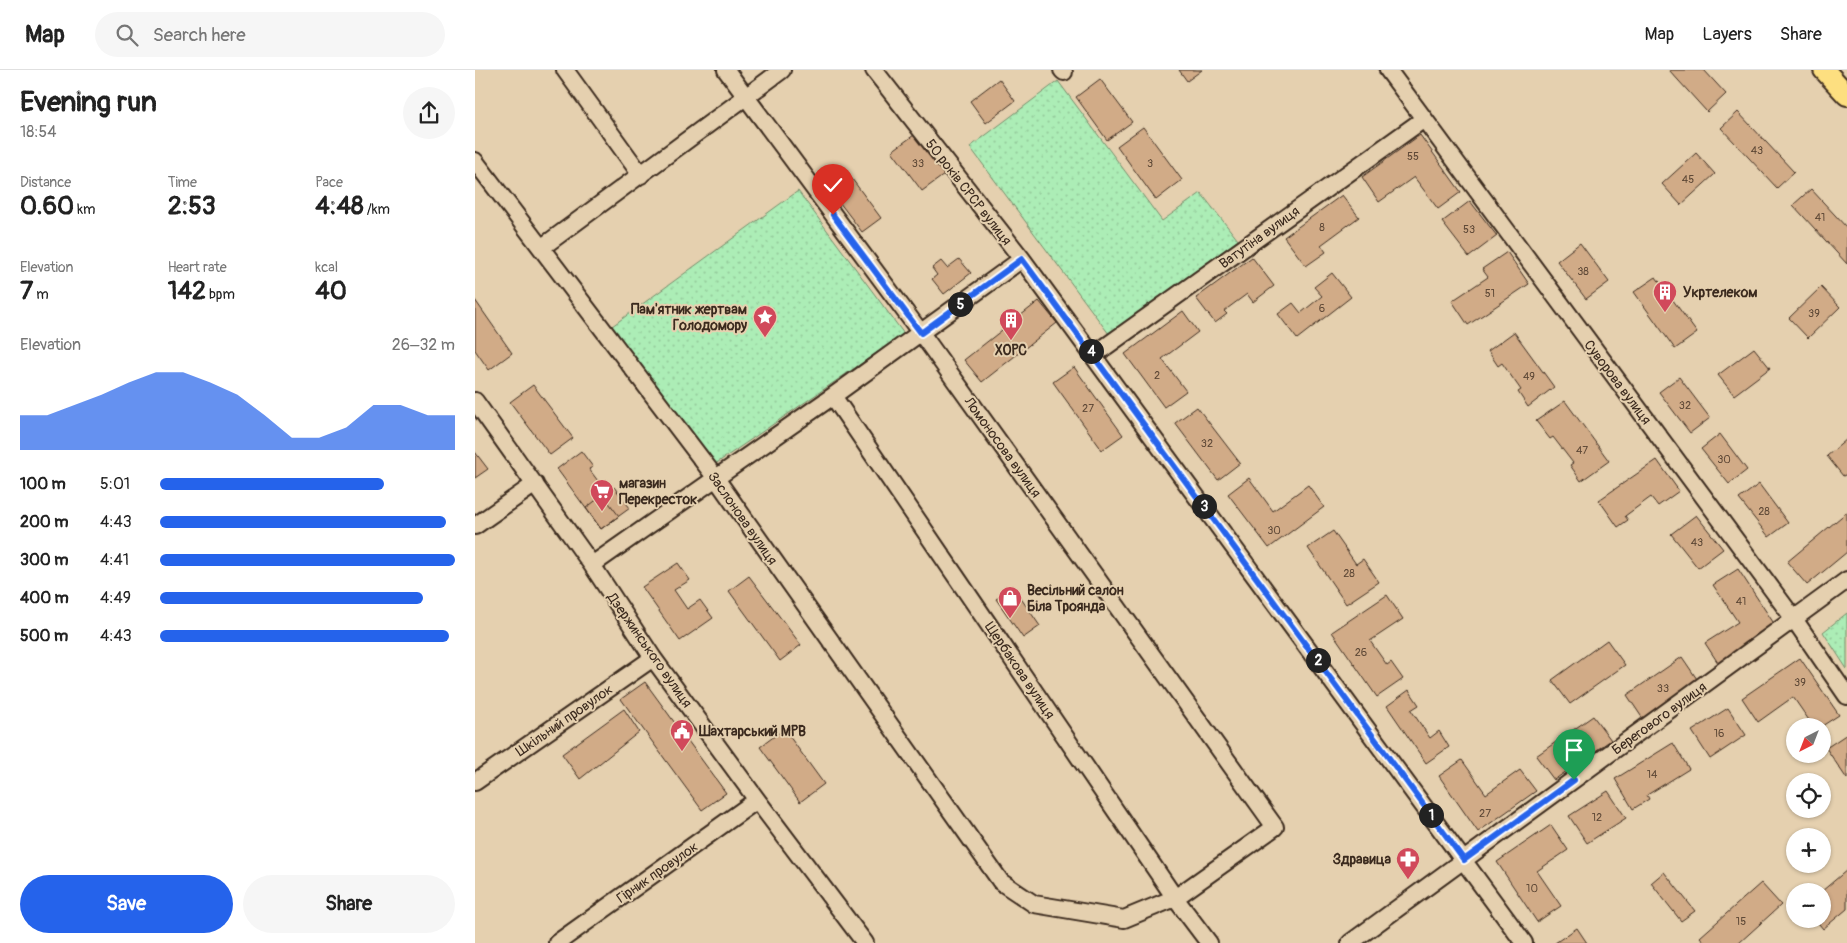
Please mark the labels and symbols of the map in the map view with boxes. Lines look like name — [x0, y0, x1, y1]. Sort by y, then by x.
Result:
street label: 50 років СРСР вулиця — [922, 136, 1015, 249]
house number: 43 — [1751, 144, 1763, 157]
house number: 55 — [1407, 150, 1419, 163]
house number: 33 — [912, 157, 924, 170]
house number: 3 — [1147, 157, 1153, 170]
pin — [812, 164, 854, 215]
house number: 45 — [1682, 173, 1694, 186]
street label: Ватутіна вулиця — [1216, 203, 1303, 272]
house number: 41 — [1815, 211, 1825, 224]
house number: 8 — [1319, 221, 1325, 234]
house number: 53 — [1463, 223, 1475, 236]
house number: 38 — [1577, 265, 1589, 278]
building icon: Укртелеком — [1652, 279, 1678, 313]
place label: Укртелеком — [1683, 284, 1757, 301]
house number: 51 — [1485, 287, 1495, 300]
pin: 5 — [947, 292, 973, 316]
place label: Пам'ятник жертвам Голодомору — [631, 301, 747, 334]
house number: 6 — [1319, 302, 1325, 315]
place icon: Пам'ятник жертвам Голодомору — [752, 304, 778, 338]
building icon: ХОРС — [998, 307, 1024, 341]
house number: 39 — [1808, 307, 1820, 320]
street label: Суворова вулиця — [1580, 337, 1655, 428]
pin: 4 — [1079, 338, 1103, 364]
place label: ХОРС — [995, 342, 1027, 359]
house number: 2 — [1154, 369, 1160, 382]
house number: 49 — [1523, 370, 1535, 383]
street label: Ломоносова вулиця — [960, 393, 1045, 501]
house number: 32 — [1679, 399, 1691, 412]
house number: 27 — [1082, 402, 1094, 415]
house number: 32 — [1201, 437, 1213, 450]
house number: 47 — [1576, 444, 1588, 457]
house number: 30 — [1717, 453, 1731, 466]
street label: Заслонова вулиця — [704, 468, 781, 568]
place label: магазин Перекресток — [619, 475, 697, 508]
supermarket icon: магазин Перекресток — [589, 478, 615, 512]
pin: 3 — [1191, 494, 1217, 518]
house number: 28 — [1758, 505, 1770, 518]
house number: 30 — [1267, 524, 1281, 537]
house number: 43 — [1691, 536, 1703, 549]
house number: 28 — [1343, 567, 1355, 580]
place label: Весільний салон Біла Троянда — [1027, 582, 1124, 615]
shop icon: Весільний салон Біла Троянда — [997, 585, 1023, 619]
street label: Дзержинського вулиця — [603, 589, 696, 711]
house number: 41 — [1736, 595, 1746, 608]
street label: Щербакова вулиця — [981, 618, 1058, 722]
house number: 26 — [1355, 646, 1367, 659]
pin: 2 — [1305, 648, 1331, 672]
house number: 39 — [1794, 676, 1806, 689]
street label: Берегового вулиця — [1609, 678, 1710, 758]
street label: Шкільний провулок — [513, 681, 616, 760]
house number: 33 — [1657, 682, 1669, 695]
public building icon: Шахтарський МРВ — [669, 718, 695, 752]
north arrow — [1786, 718, 1831, 762]
place label: Шахтарський МРВ — [698, 723, 806, 740]
house number: 16 — [1714, 727, 1724, 740]
pin — [1553, 729, 1595, 780]
house number: 14 — [1647, 768, 1658, 781]
pin: 1 — [1419, 802, 1443, 828]
house number: 27 — [1479, 807, 1491, 820]
house number: 12 — [1592, 811, 1602, 824]
street label: Гірник провулок — [613, 838, 701, 907]
pharmacy icon: Здравица — [1395, 846, 1421, 880]
place label: Здравица — [1333, 851, 1391, 868]
house number: 10 — [1526, 882, 1538, 895]
house number: 15 — [1736, 915, 1746, 928]

